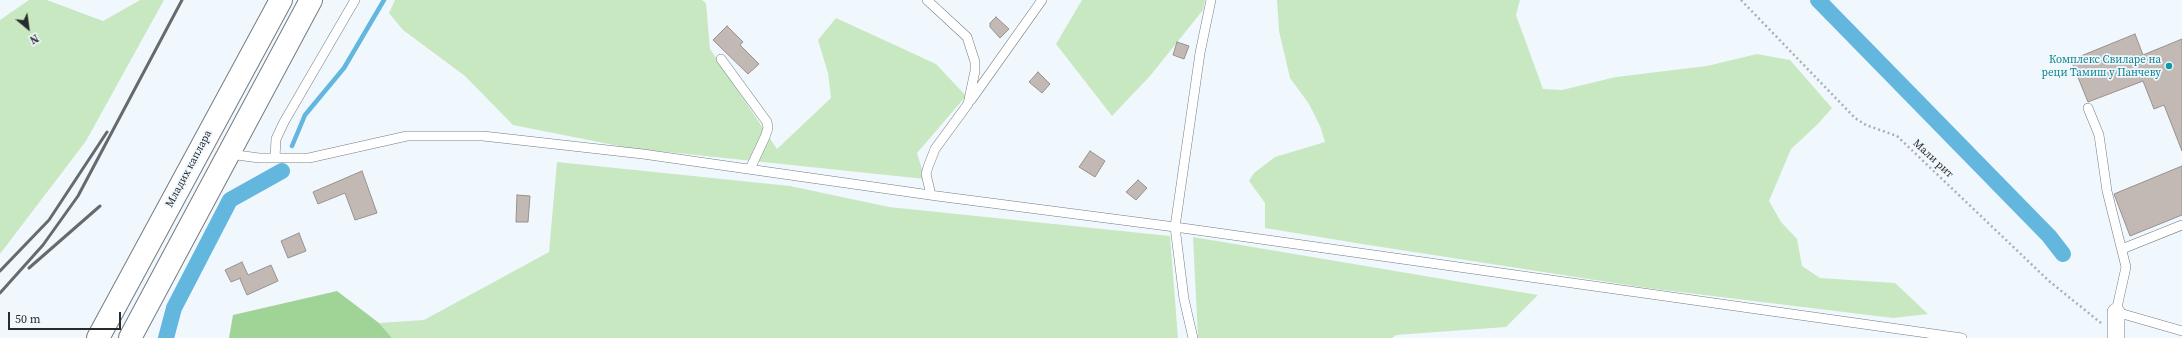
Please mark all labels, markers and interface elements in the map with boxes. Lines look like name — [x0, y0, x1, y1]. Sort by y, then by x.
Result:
north arrow — [8, 8, 48, 48]
text: N — [27, 30, 41, 47]
place label: Комплекс Свиларе на реци Тамиш у Панчеву — [2042, 53, 2161, 79]
marker: Комплекс Свиларе на реци Тамиш у Панчеву — [2164, 61, 2174, 71]
street label: Младих каплара — [163, 128, 215, 210]
street label: Мали рит — [1910, 137, 1956, 181]
scale bar — [10, 304, 123, 330]
text: 50 m — [15, 311, 41, 327]

